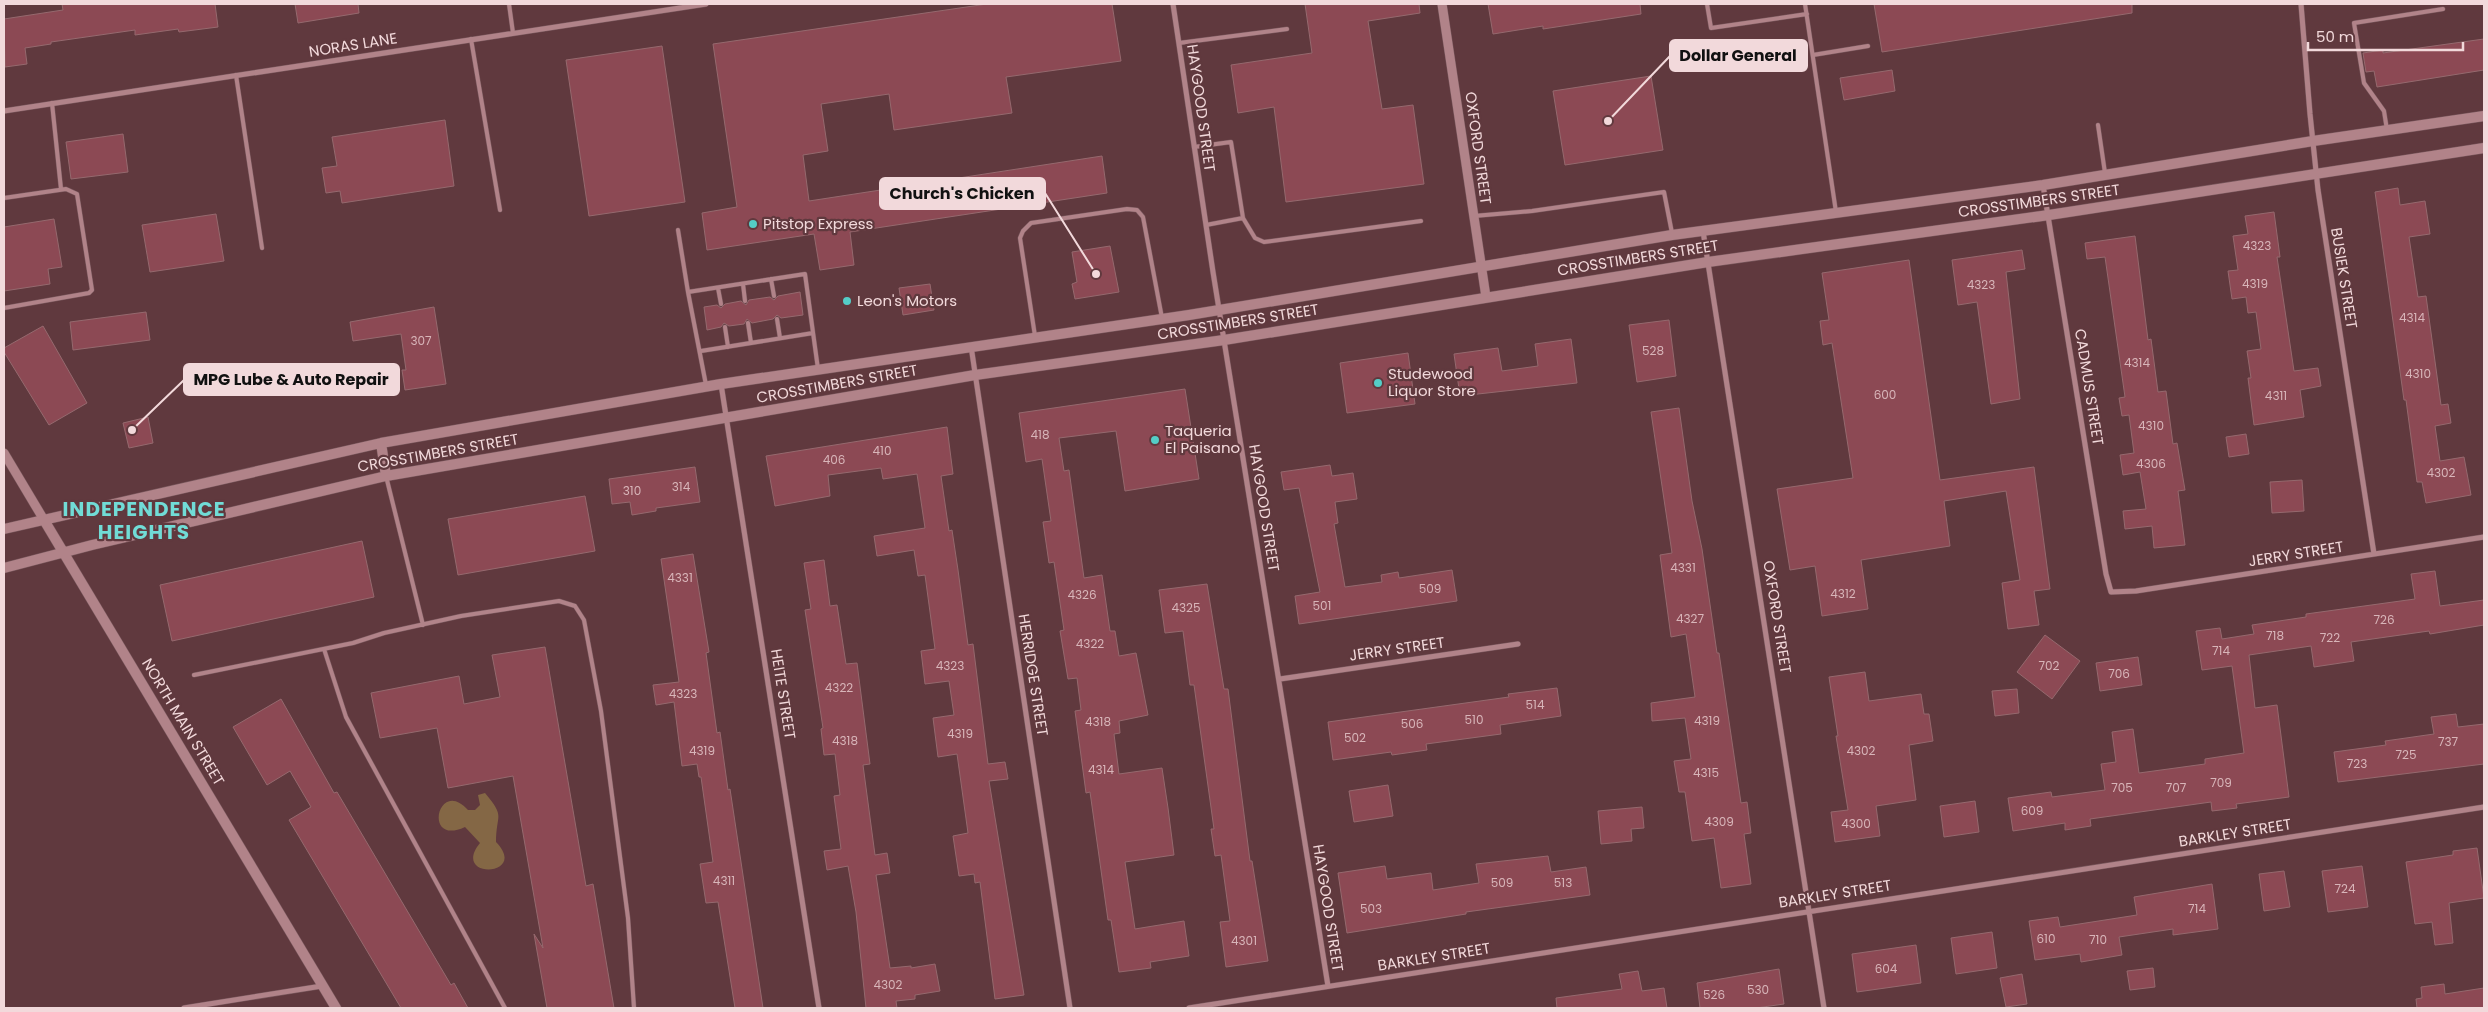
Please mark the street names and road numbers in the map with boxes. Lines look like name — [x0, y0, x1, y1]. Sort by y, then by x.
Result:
street label: NORAS LANE — [307, 27, 399, 62]
street label: HAYGOOD STREET — [1182, 43, 1221, 173]
street label: OXFORD STREET — [1460, 90, 1497, 206]
street label: CROSSTIMBERS STREET — [1957, 179, 2121, 222]
street label: BUSIEK STREET — [2326, 226, 2363, 330]
street label: CROSSTIMBERS STREET — [1556, 234, 1720, 281]
street label: CROSSTIMBERS STREET — [1156, 298, 1320, 345]
street label: CADMUS STREET — [2070, 327, 2109, 447]
street label: CROSSTIMBERS STREET — [755, 359, 919, 408]
street label: CROSSTIMBERS STREET — [356, 428, 520, 477]
street label: HAYGOOD STREET — [1244, 443, 1285, 573]
street label: JERRY STREET — [2247, 536, 2345, 571]
street label: OXFORD STREET — [1758, 559, 1797, 675]
street label: HERRIDGE STREET — [1013, 612, 1054, 738]
street label: JERRY STREET — [1348, 631, 1446, 666]
street label: HEITE STREET — [766, 647, 801, 741]
street label: NORTH MAIN STREET — [137, 654, 230, 789]
street label: BARKLEY STREET — [2177, 813, 2293, 852]
street label: HAYGOOD STREET — [1308, 843, 1349, 973]
street label: BARKLEY STREET — [1777, 874, 1893, 913]
street label: BARKLEY STREET — [1376, 937, 1492, 976]

